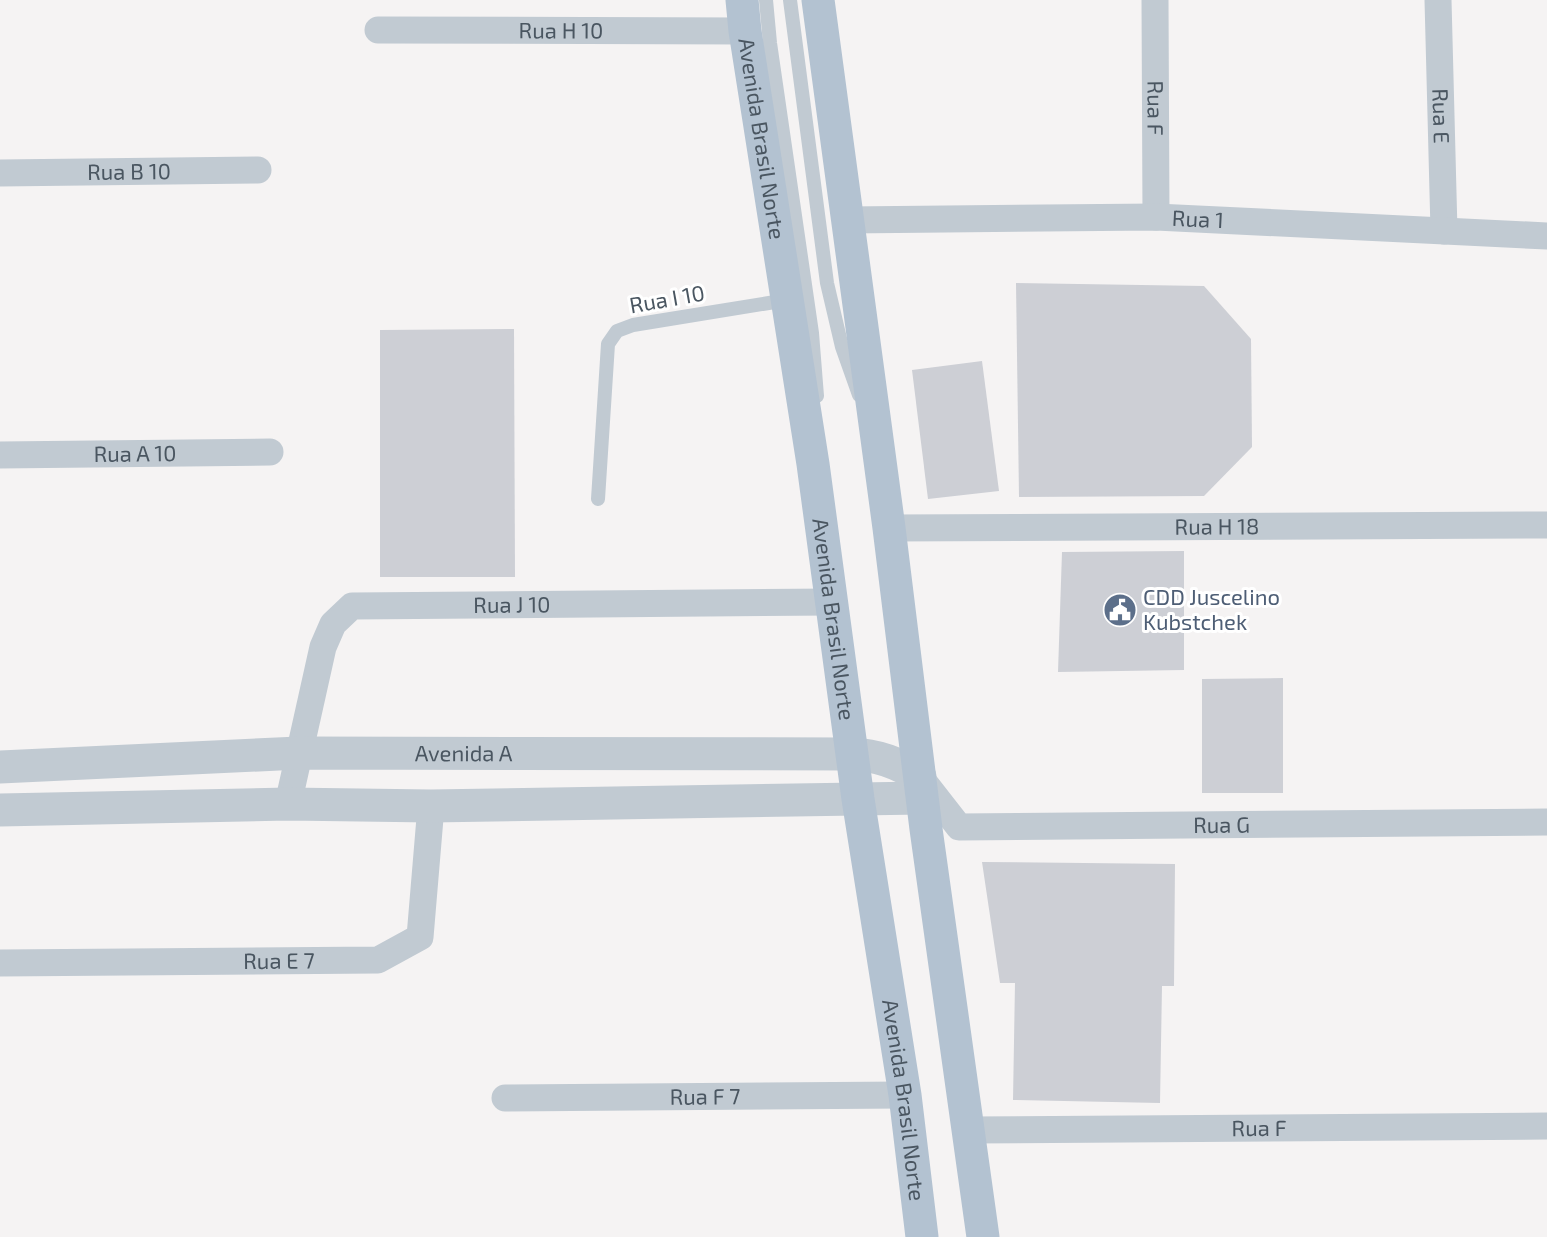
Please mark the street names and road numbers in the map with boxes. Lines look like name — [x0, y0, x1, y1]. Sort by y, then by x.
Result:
street label: Rua H 10 — [519, 16, 603, 43]
street label: Avenida Brasil Norte — [734, 36, 792, 241]
street label: Rua F — [1143, 80, 1170, 136]
street label: Rua E — [1428, 88, 1456, 144]
street label: Rua B 10 — [87, 157, 171, 184]
street label: Rua 1 — [1171, 204, 1225, 232]
street label: Rua I 10 — [627, 279, 706, 317]
street label: Rua A 10 — [93, 439, 176, 466]
street label: Rua H 18 — [1174, 512, 1259, 539]
street label: Avenida Brasil Norte — [808, 516, 861, 722]
street label: Rua J 10 — [473, 590, 551, 617]
street label: Avenida A — [415, 739, 513, 765]
street label: Rua G — [1193, 811, 1250, 837]
street label: Rua E 7 — [243, 947, 315, 973]
street label: Avenida Brasil Norte — [878, 997, 932, 1202]
street label: Rua F 7 — [669, 1082, 740, 1109]
street label: Rua F — [1231, 1114, 1287, 1140]

